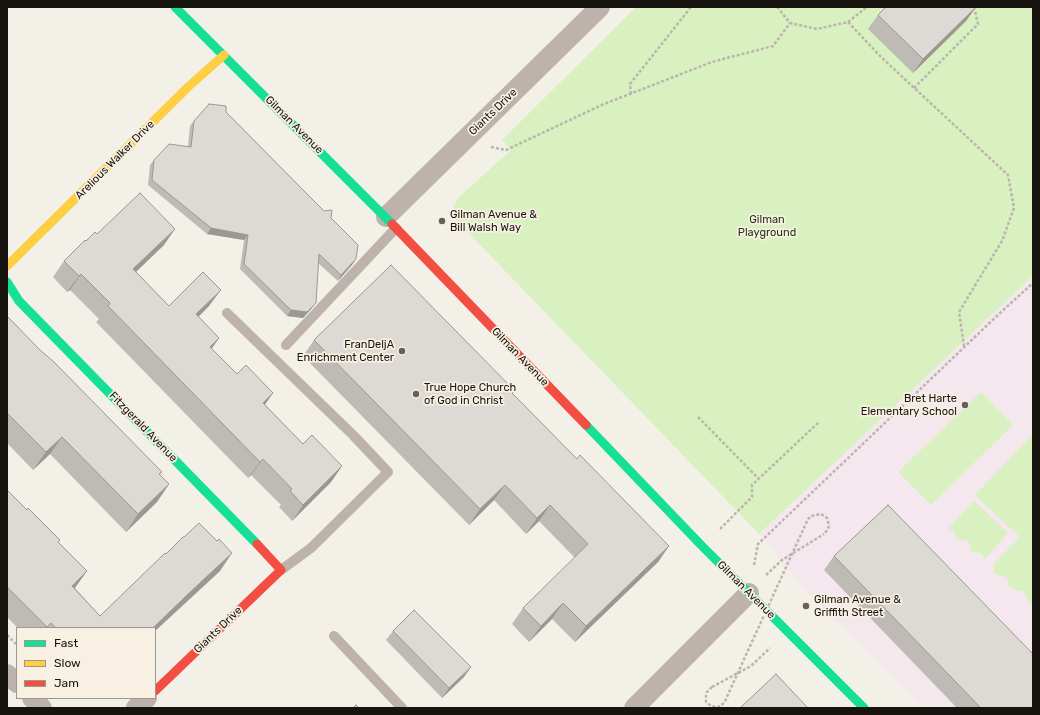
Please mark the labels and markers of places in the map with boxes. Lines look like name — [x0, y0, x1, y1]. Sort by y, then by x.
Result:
place label: Gilman Avenue & Bill Walsh Way — [450, 208, 537, 234]
marker: Gilman Avenue & Bill Walsh Way — [437, 216, 447, 226]
place label: FranDeljA Enrichment Center — [297, 338, 394, 364]
marker: FranDeljA Enrichment Center — [397, 346, 407, 356]
place label: True Hope Church of God in Christ — [424, 381, 516, 407]
marker: True Hope Church of God in Christ — [411, 389, 421, 399]
place label: Bret Harte Elementary School — [861, 392, 957, 418]
marker: Bret Harte Elementary School — [960, 400, 970, 410]
place label: Gilman Avenue & Griffith Street — [814, 593, 901, 619]
marker: Gilman Avenue & Griffith Street — [801, 601, 811, 611]

